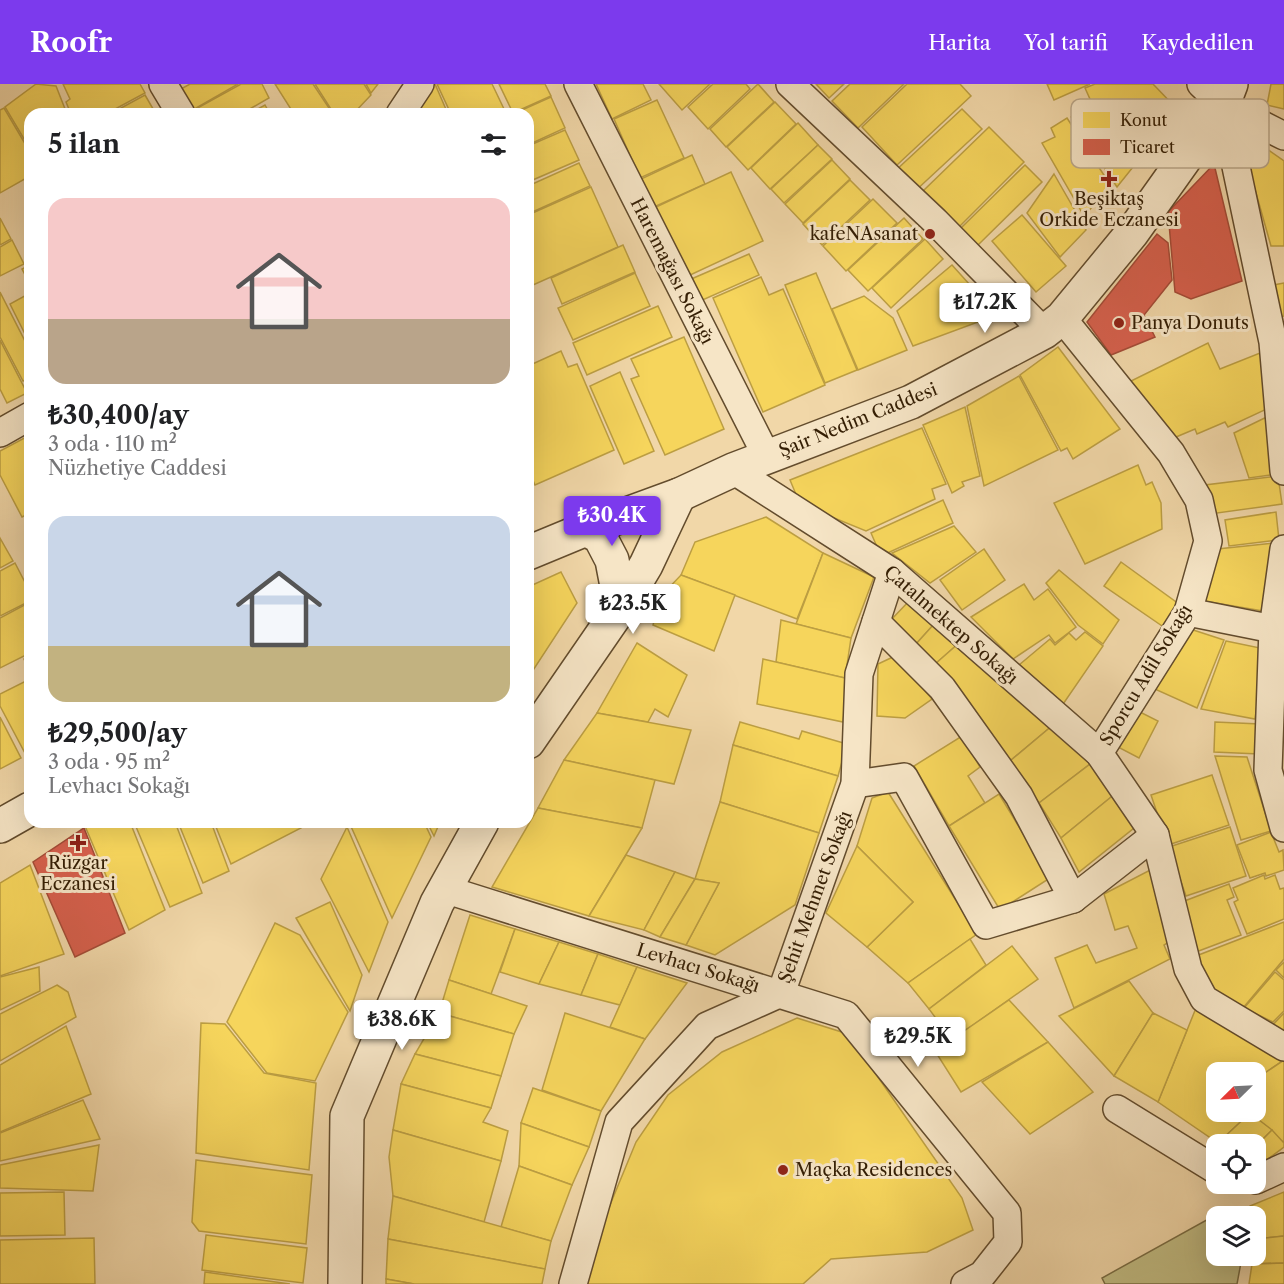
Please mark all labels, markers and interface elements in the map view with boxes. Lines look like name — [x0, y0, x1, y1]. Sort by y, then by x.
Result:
text: Roofr — [30, 25, 112, 59]
text: Harita — [928, 30, 991, 55]
text: Yol tarifi — [1024, 30, 1108, 55]
text: Kaydedilen — [1141, 30, 1254, 55]
legend — [1071, 99, 1269, 168]
text: Konut — [1120, 110, 1168, 130]
text: 5 ilan — [48, 128, 120, 160]
icon: filters — [477, 128, 510, 161]
text: Ticaret — [1120, 137, 1175, 157]
marker: Beşiktaş Orkide Eczanesi — [1102, 172, 1116, 186]
place label: Beşiktaş Orkide Eczanesi — [1039, 188, 1179, 231]
street label: Haremağası Sokağı — [626, 194, 719, 348]
place label: kafeNAsanat — [810, 223, 919, 245]
marker: kafeNAsanat — [923, 227, 937, 241]
icon: home — [225, 237, 333, 345]
pin: ₺17.2K — [936, 283, 1034, 334]
text: ₺17.2K — [953, 290, 1017, 314]
place label: Panya Donuts — [1131, 312, 1249, 334]
marker: Panya Donuts — [1112, 316, 1126, 330]
street label: Şair Nedim Caddesi — [776, 378, 941, 462]
text: ₺30,400/ay — [48, 399, 189, 431]
text: 3 oda · 110 m² — [48, 432, 177, 456]
text: Nüzhetiye Caddesi — [48, 456, 227, 480]
pin: ₺30.4K — [563, 496, 661, 547]
text: ₺30.4K — [578, 503, 646, 527]
icon: home — [225, 555, 333, 663]
street label: Çatalmektep Sokağı — [880, 561, 1023, 689]
pin: ₺23.5K — [584, 584, 682, 635]
text: ₺23.5K — [599, 591, 667, 615]
street label: Sporcu Adil Sokağı — [1095, 600, 1197, 749]
text: ₺29,500/ay — [48, 717, 187, 749]
text: 3 oda · 95 m² — [48, 750, 170, 774]
text: Levhacı Sokağı — [48, 774, 190, 798]
street label: Şehit Mehmet Sokağı — [774, 807, 857, 986]
marker: Rüzgar Eczanesi — [71, 836, 85, 850]
place label: Rüzgar Eczanesi — [40, 852, 116, 895]
street label: Levhacı Sokağı — [634, 939, 763, 997]
pin: ₺38.6K — [353, 1000, 451, 1051]
text: ₺38.6K — [368, 1007, 436, 1031]
pin: ₺29.5K — [869, 1017, 967, 1068]
text: ₺29.5K — [885, 1024, 951, 1048]
north arrow — [1206, 1062, 1266, 1122]
map controls — [1206, 1062, 1266, 1266]
button: locate — [1206, 1134, 1266, 1194]
place label: Maçka Residences — [795, 1159, 952, 1181]
marker: Maçka Residences — [776, 1163, 790, 1177]
button: layers — [1206, 1206, 1266, 1266]

